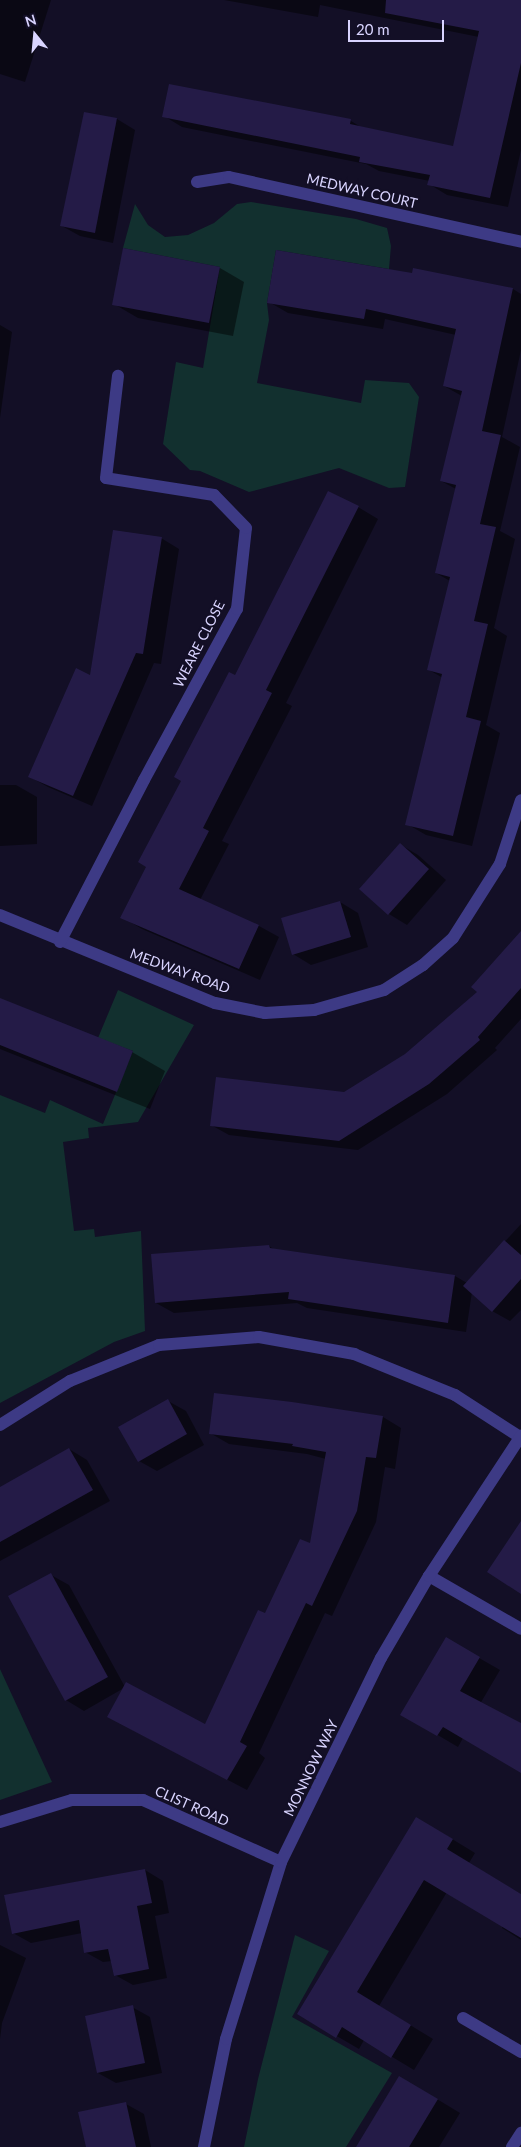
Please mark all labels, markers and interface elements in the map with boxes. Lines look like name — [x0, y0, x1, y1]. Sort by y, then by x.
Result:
north arrow — [10, 10, 60, 60]
text: N — [23, 10, 38, 30]
scale bar — [351, 10, 447, 42]
text: 20 m — [356, 20, 390, 38]
street label: MEDWAY COURT — [305, 170, 419, 212]
street label: WEARE CLOSE — [170, 598, 228, 690]
street label: MEDWAY ROAD — [127, 945, 233, 997]
street label: MONNOW WAY — [280, 1717, 342, 1819]
street label: CLIST ROAD — [152, 1782, 232, 1830]

